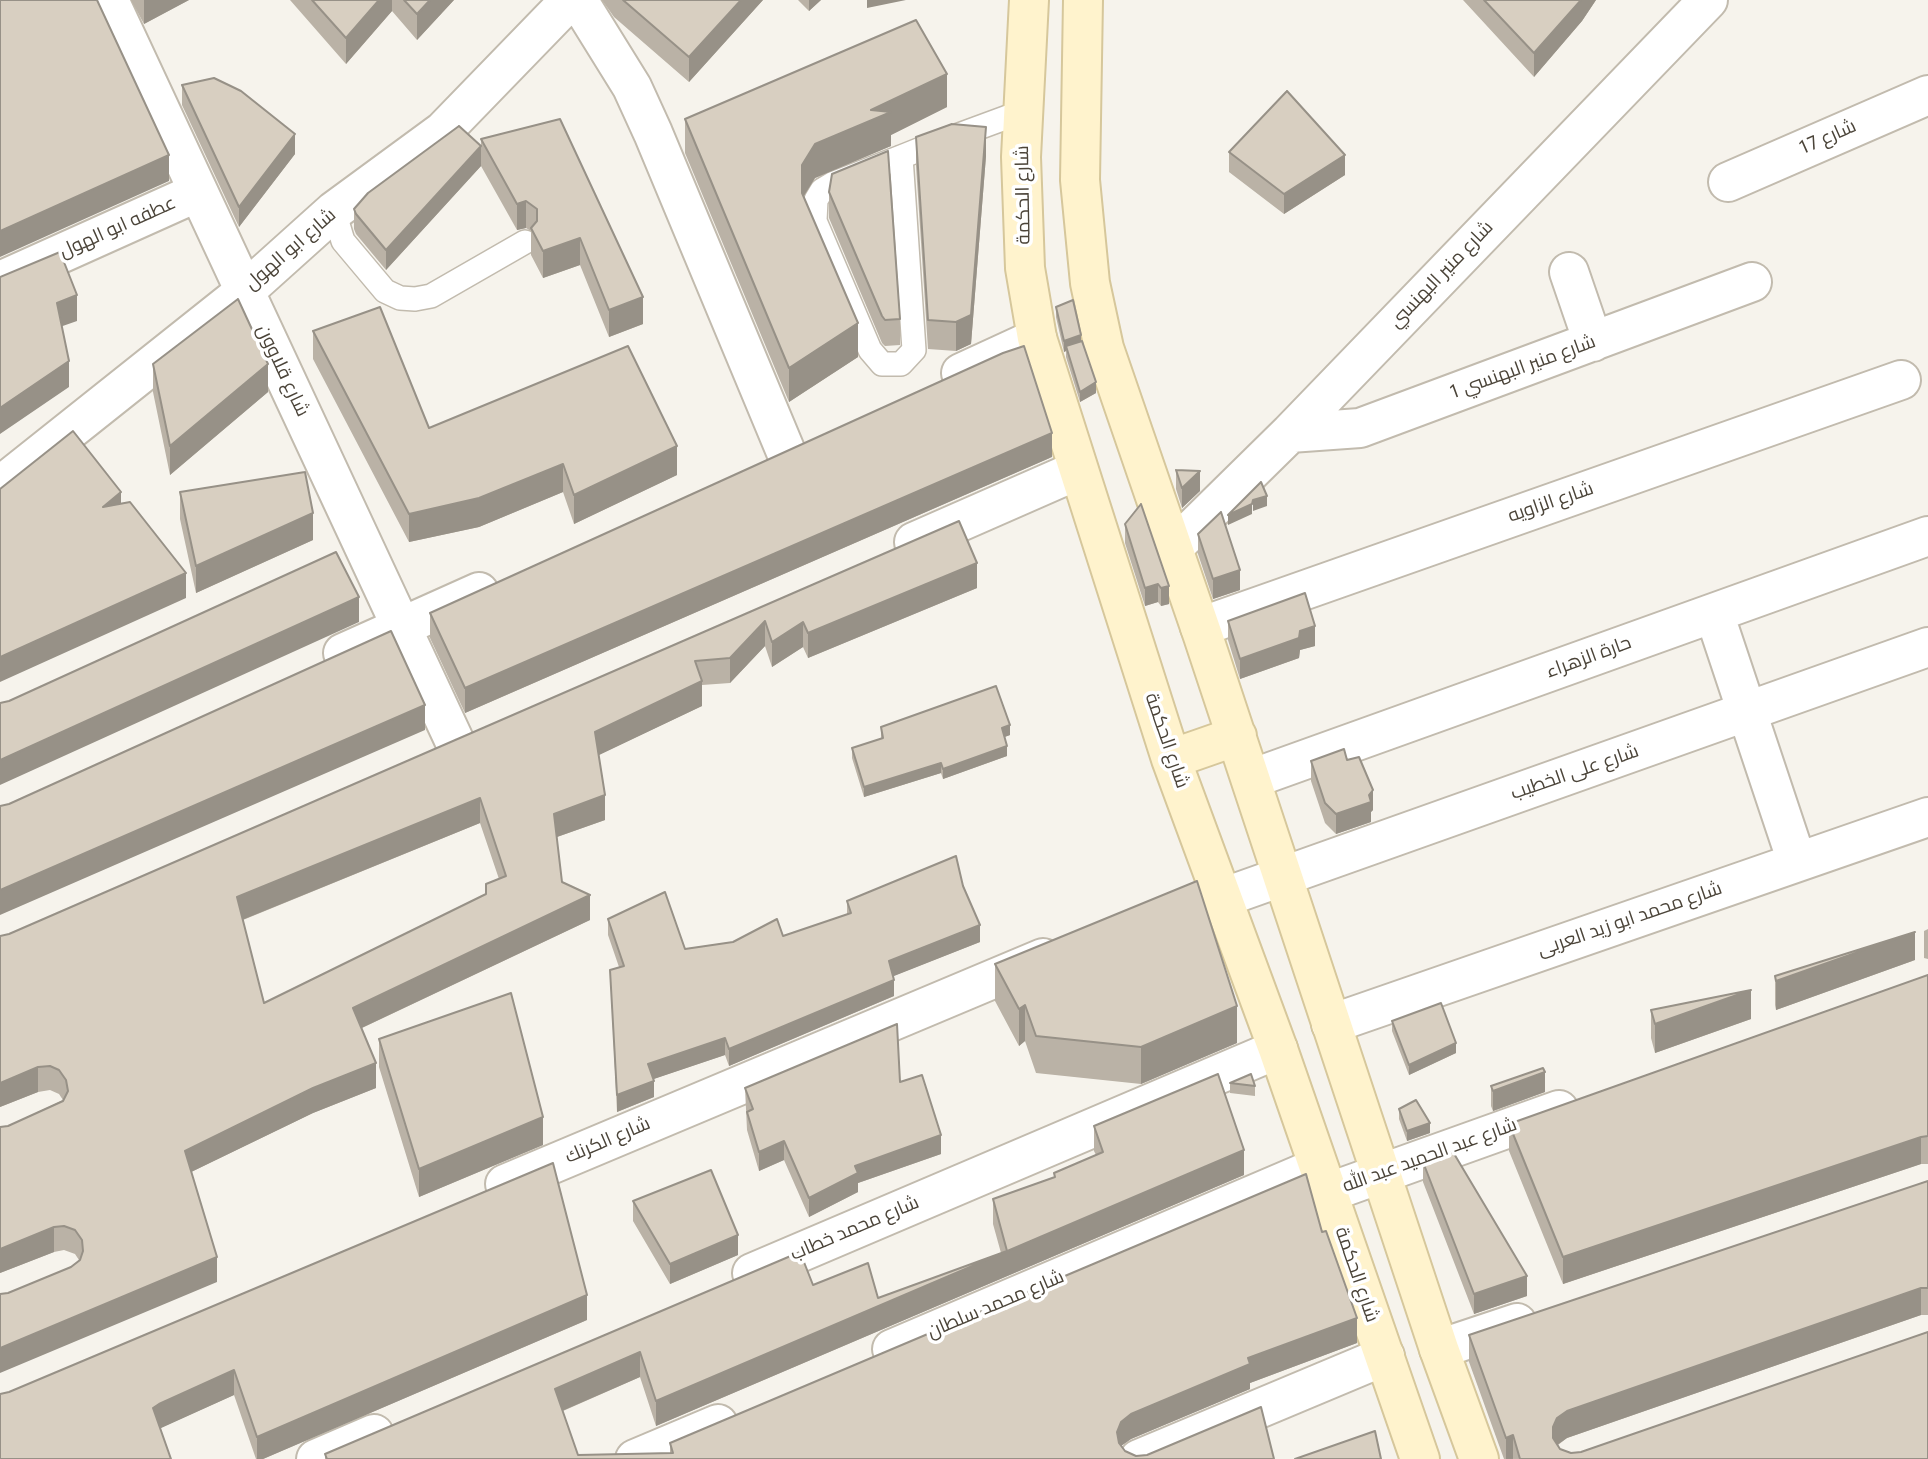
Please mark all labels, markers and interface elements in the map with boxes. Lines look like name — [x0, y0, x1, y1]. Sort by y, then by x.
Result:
street label: شارع 17 — [1796, 115, 1860, 161]
street label: شارع الحكمة — [1012, 145, 1036, 245]
street label: عطفه ابو الهول — [56, 192, 180, 264]
street label: شارع ابو الهول — [241, 204, 341, 296]
street label: شارع منير البهنسي — [1385, 217, 1499, 333]
street label: شارع قلاوون — [251, 321, 313, 421]
street label: شارع منير البهنسي 1 — [1447, 331, 1599, 405]
street label: شارع الزاويه — [1505, 478, 1597, 528]
street label: حارة الزهراء — [1543, 632, 1635, 684]
street label: شارع الحكمة — [1139, 690, 1193, 792]
street label: شارع على الخطيب — [1508, 740, 1642, 806]
street label: شارع محمد ابو زيد العربى — [1535, 878, 1725, 962]
street label: شارع الكرنك — [562, 1113, 654, 1169]
street label: شارع عبد الحميد عبد الله — [1340, 1114, 1520, 1198]
street label: شارع محمد خطاب — [787, 1192, 923, 1266]
street label: شارع الحكمة — [1329, 1224, 1383, 1326]
street label: شارع محمد سلطان — [924, 1266, 1068, 1344]

